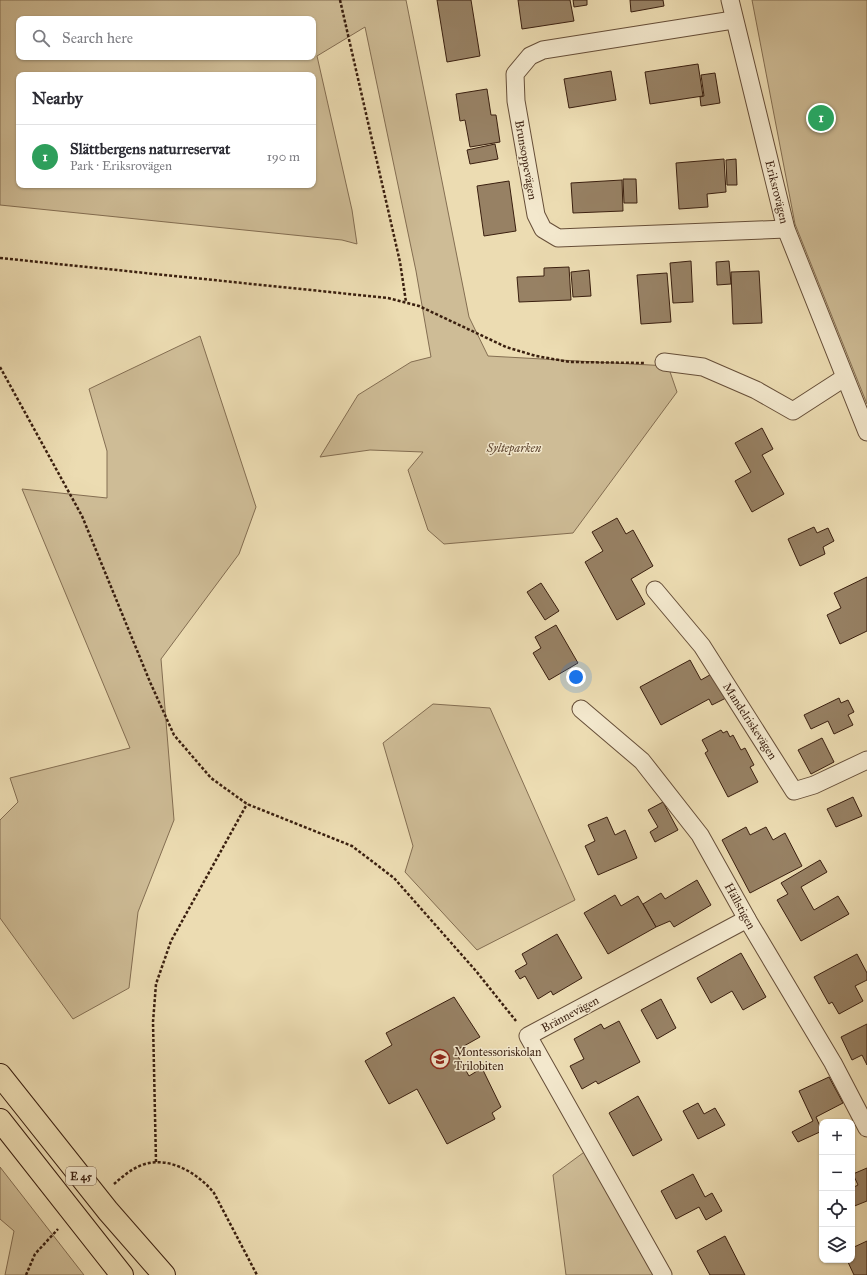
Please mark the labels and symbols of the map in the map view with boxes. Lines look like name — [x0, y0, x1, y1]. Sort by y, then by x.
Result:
pin: 1 — [808, 103, 834, 133]
street label: Brunsoppevägen — [511, 119, 540, 202]
street label: Eriksrovägen — [761, 159, 792, 226]
park label: Sylteparken — [486, 441, 542, 456]
your location — [566, 667, 586, 687]
street label: Mandelriskevägen — [719, 680, 780, 763]
street label: Hällstigen — [721, 880, 759, 933]
street label: Brännevägen — [539, 993, 602, 1036]
place label: Montessoriskolan Trilobiten — [454, 1045, 542, 1073]
school or university icon: Montessoriskolan Trilobiten — [429, 1048, 451, 1070]
road number: E 45 — [66, 1167, 96, 1185]

